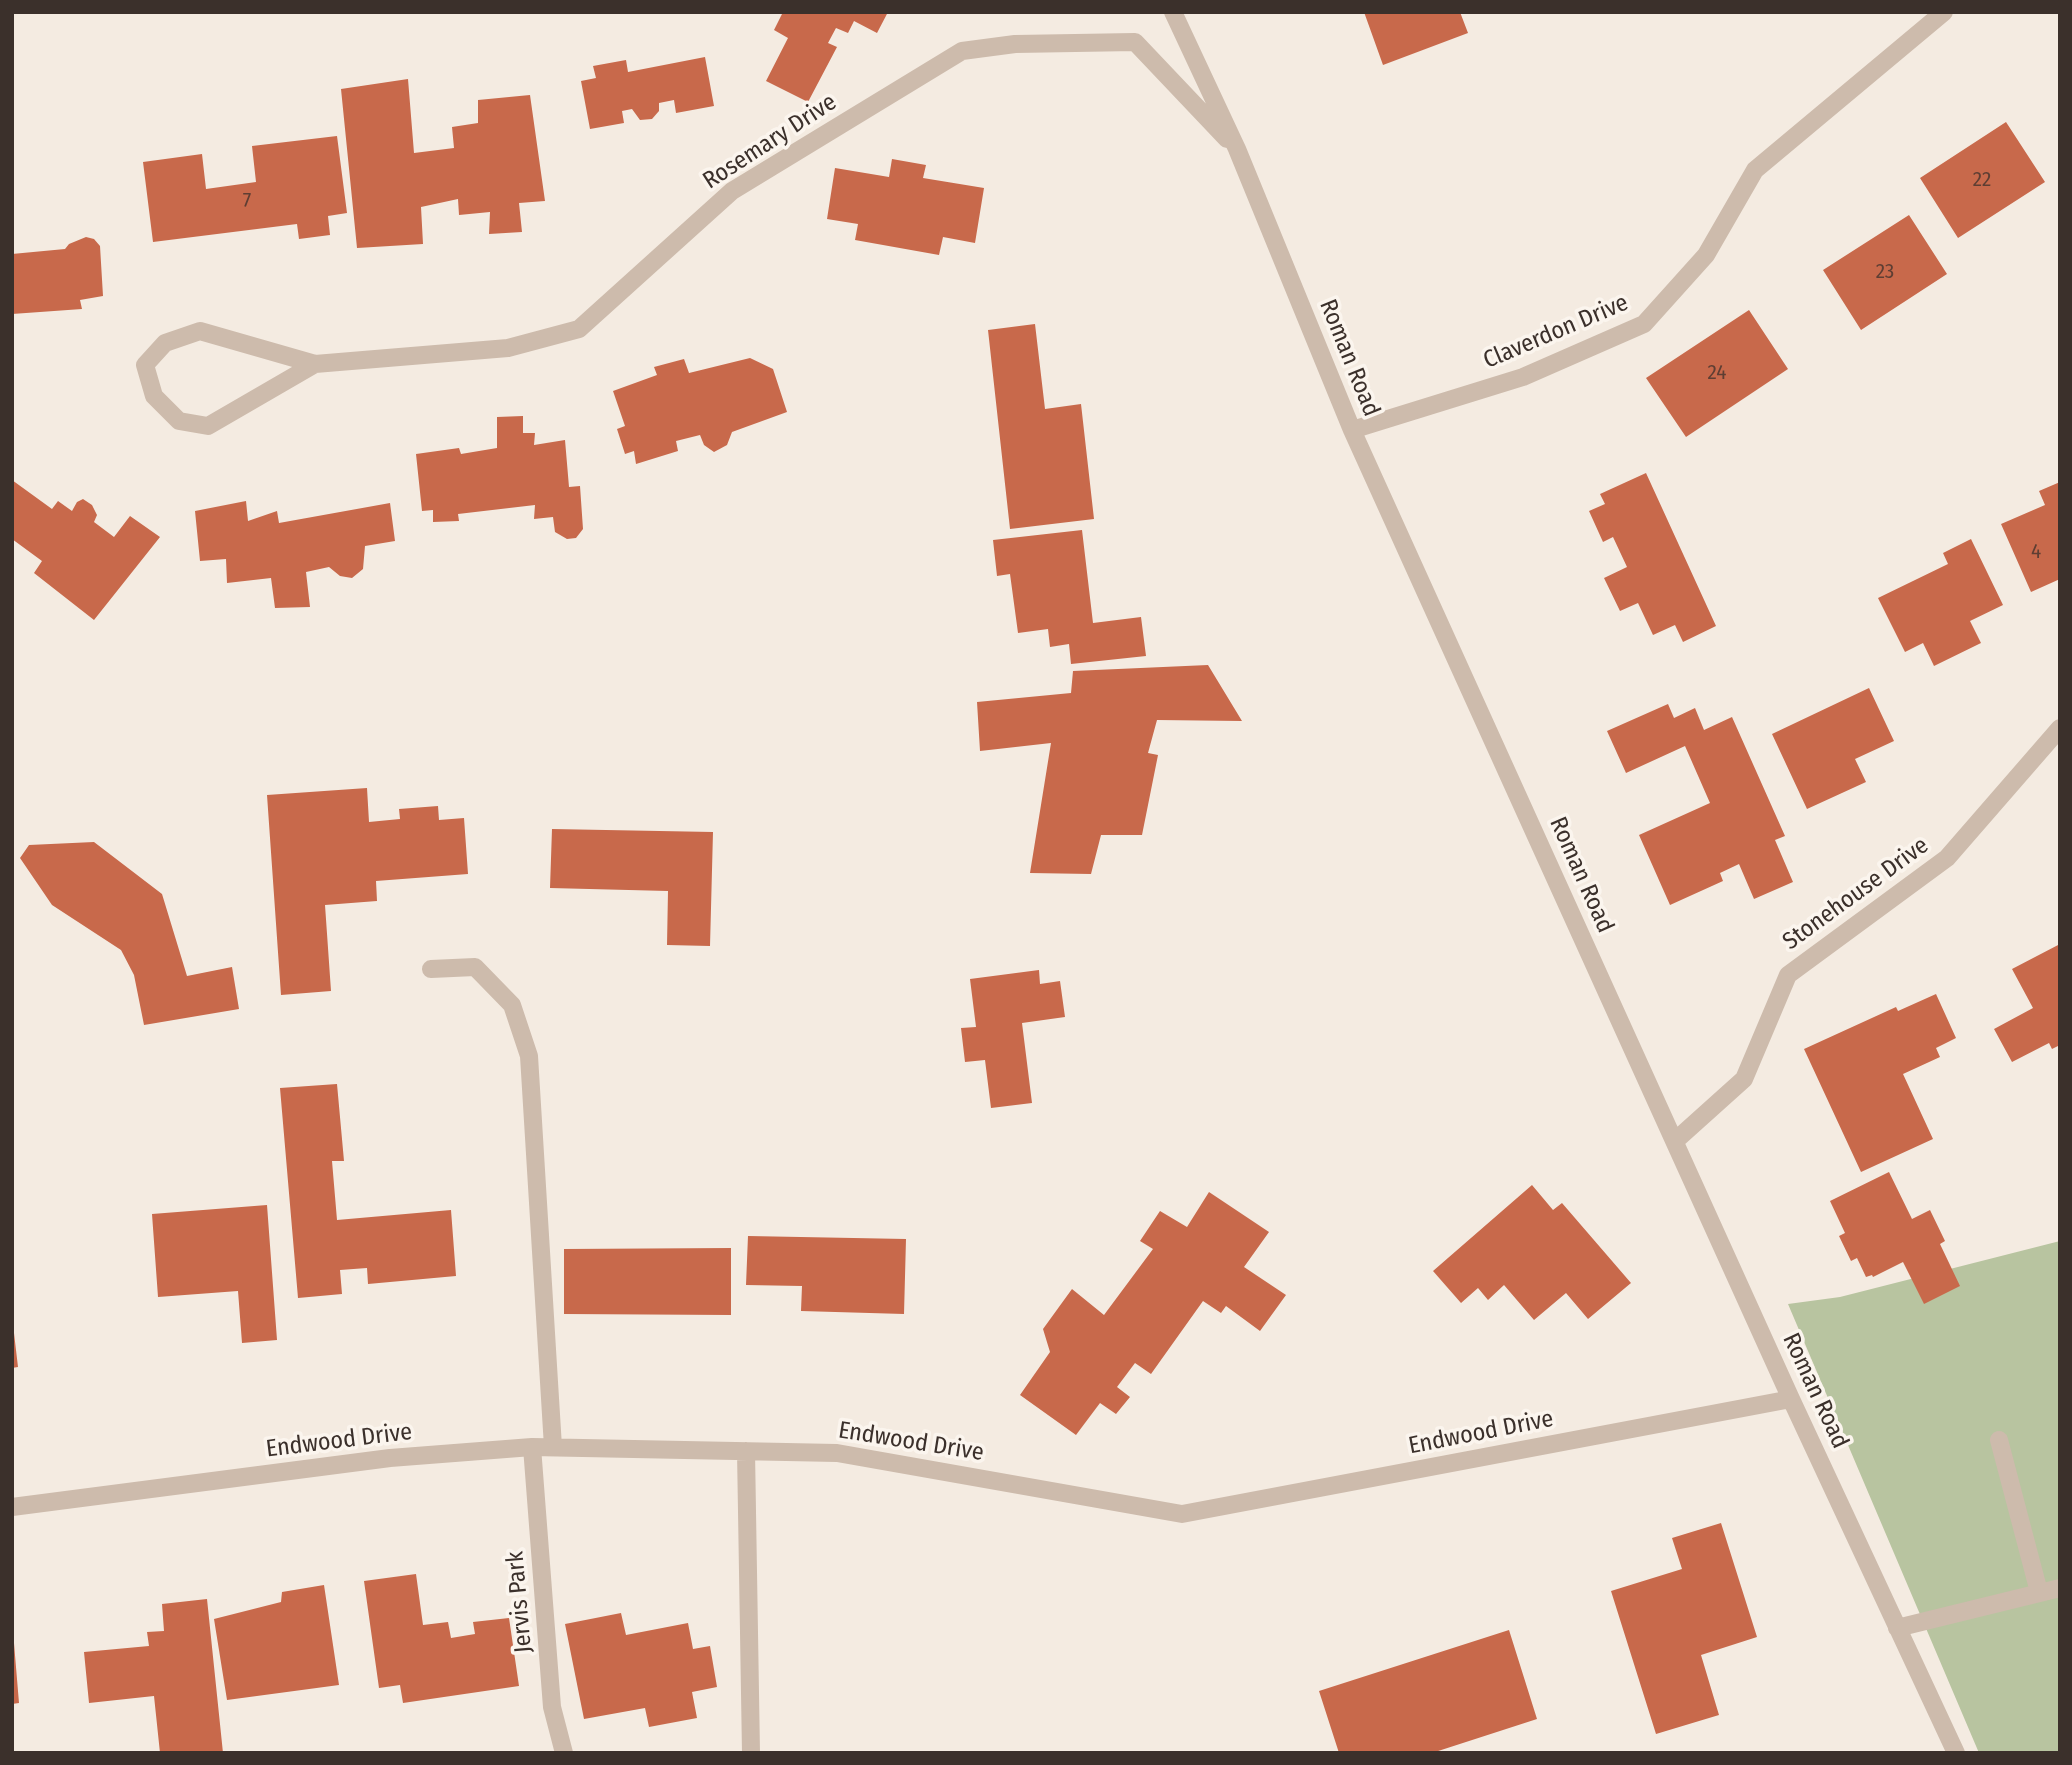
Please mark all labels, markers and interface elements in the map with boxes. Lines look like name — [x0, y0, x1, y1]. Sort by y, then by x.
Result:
street label: Rosemary Drive — [698, 88, 842, 196]
house number: 22 — [1973, 167, 1991, 193]
house number: 7 — [243, 188, 251, 214]
house number: 23 — [1876, 259, 1894, 285]
street label: Claverdon Drive — [1479, 289, 1633, 375]
street label: Roman Road — [1312, 295, 1386, 421]
house number: 24 — [1707, 360, 1727, 386]
house number: 4 — [2031, 539, 2041, 565]
street label: Roman Road — [1543, 813, 1619, 937]
street label: Stonehouse Drive — [1778, 832, 1934, 956]
street label: Roman Road — [1776, 1329, 1854, 1453]
street label: Endwood Drive — [1406, 1405, 1556, 1461]
street label: Endwood Drive — [836, 1416, 986, 1468]
street label: Endwood Drive — [264, 1418, 414, 1464]
street label: Jervis Park — [501, 1550, 539, 1654]

